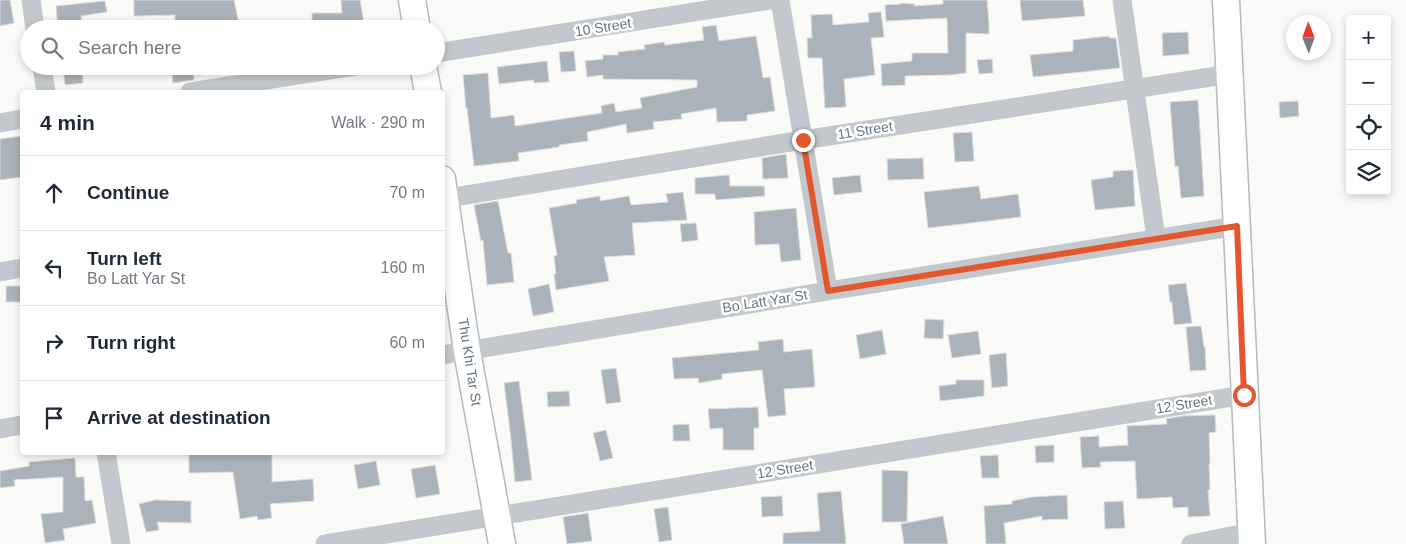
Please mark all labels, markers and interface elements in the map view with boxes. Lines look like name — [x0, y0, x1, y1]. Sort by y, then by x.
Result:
street label: 10 Street — [574, 15, 632, 39]
north arrow — [1286, 15, 1331, 60]
map controls — [1346, 15, 1391, 195]
button: + — [1346, 15, 1391, 60]
search box — [20, 20, 445, 75]
icon: search — [38, 34, 66, 62]
text: Search here — [78, 37, 182, 58]
button: − — [1346, 60, 1391, 105]
button: locate — [1346, 105, 1391, 150]
text: 4 min — [40, 111, 95, 134]
text: Walk · 290 m — [331, 114, 425, 131]
street label: 11 Street — [836, 118, 894, 142]
route end — [792, 129, 815, 152]
button: layers — [1346, 150, 1391, 195]
icon: ahead — [40, 179, 68, 207]
text: Continue — [87, 182, 169, 203]
text: 70 m — [389, 184, 425, 201]
text: Turn left — [87, 248, 162, 269]
icon: left — [40, 254, 68, 282]
text: 160 m — [381, 259, 425, 276]
text: Bo Latt Yar St — [87, 270, 185, 287]
street label: Bo Latt Yar St — [721, 286, 809, 316]
street label: Thu Khi Tar St — [455, 317, 485, 407]
icon: right — [40, 329, 68, 357]
text: Turn right — [87, 332, 175, 353]
text: 60 m — [389, 334, 425, 351]
route start — [1233, 384, 1256, 407]
street label: 12 Street — [1155, 392, 1213, 416]
icon: arrive — [40, 404, 68, 432]
text: Arrive at destination — [87, 407, 271, 428]
street label: 12 Street — [756, 457, 814, 481]

